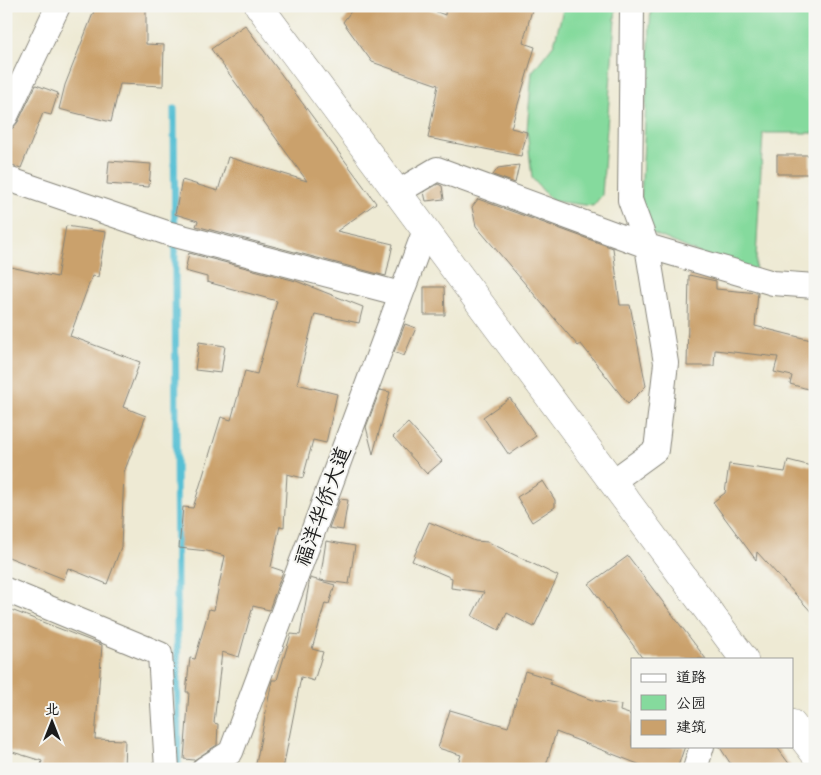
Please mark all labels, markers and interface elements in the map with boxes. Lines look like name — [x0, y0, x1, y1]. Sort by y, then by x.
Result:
street label: 福洋华侨大道 — [289, 443, 355, 569]
legend — [631, 658, 794, 748]
text: 道路 — [676, 668, 706, 686]
text: 公园 — [676, 694, 706, 712]
north arrow — [28, 698, 78, 748]
text: 北 — [45, 701, 59, 718]
text: 建筑 — [676, 718, 706, 736]

